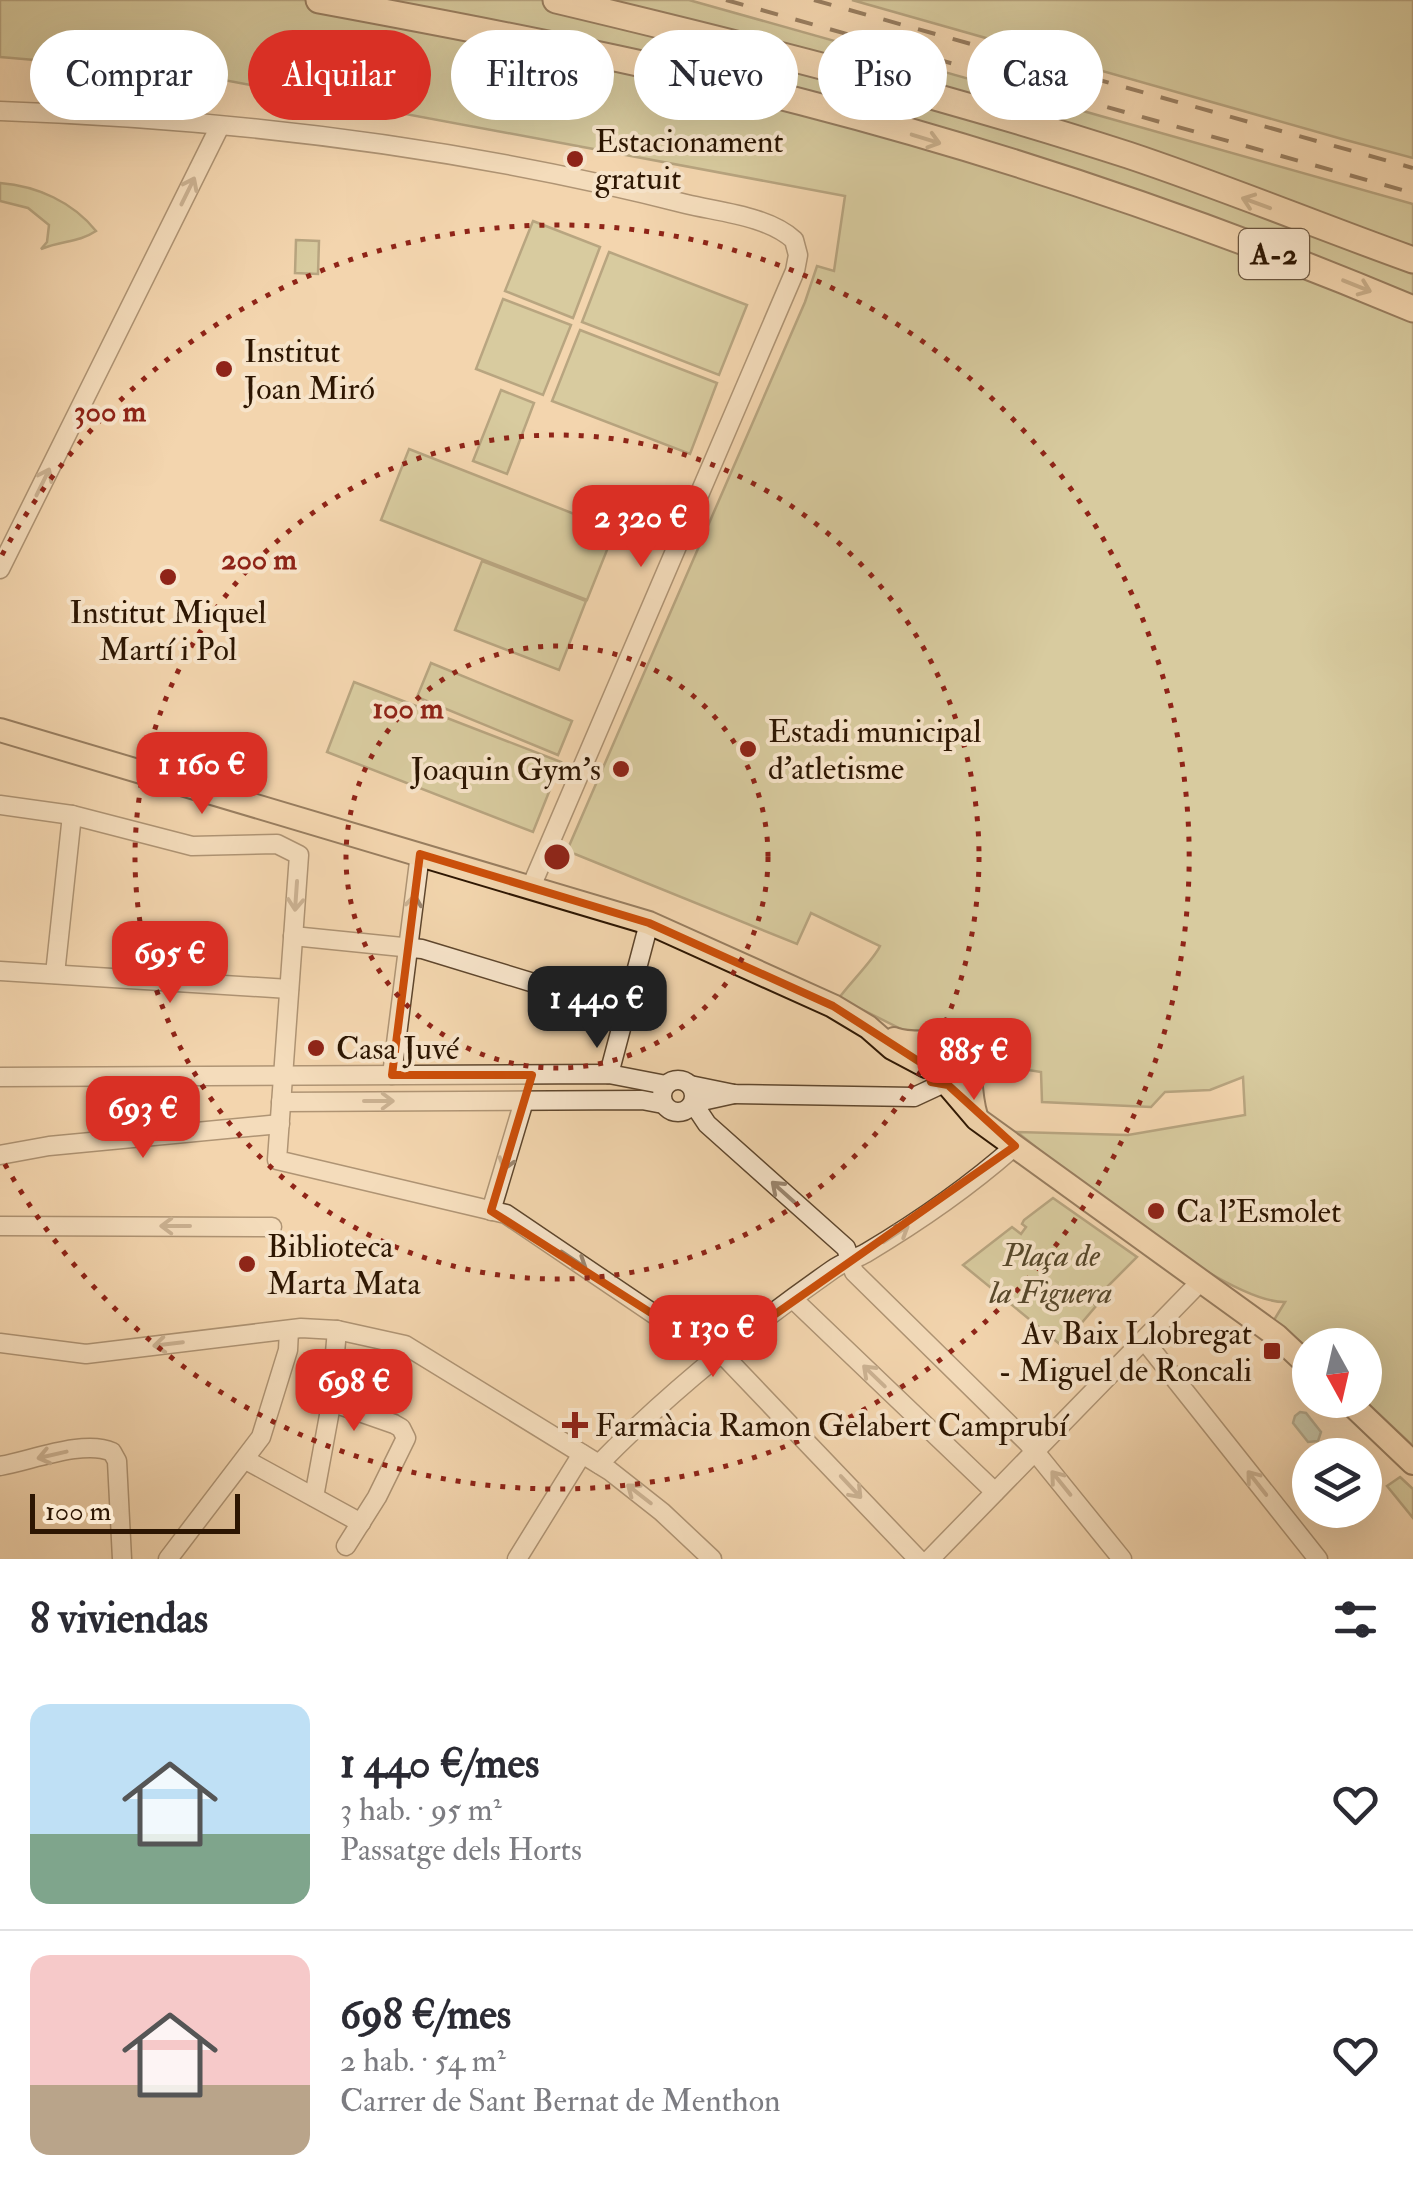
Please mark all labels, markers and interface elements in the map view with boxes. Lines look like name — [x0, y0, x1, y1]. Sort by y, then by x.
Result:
chip: Comprar — [30, 30, 228, 120]
chip: Alquilar — [248, 30, 431, 120]
chip: Filtros — [451, 30, 614, 120]
chip: Nuevo — [634, 30, 798, 120]
chip: Piso — [818, 30, 947, 120]
chip: Casa — [967, 30, 1103, 120]
place label: Estacionament gratuit — [595, 122, 784, 199]
one-way arrow — [910, 131, 941, 149]
marker: Estacionament gratuit — [564, 148, 586, 170]
one-way arrow — [179, 177, 198, 207]
one-way arrow — [1241, 192, 1271, 210]
road number: A-2 — [1239, 229, 1309, 279]
one-way arrow — [1341, 278, 1372, 296]
place label: Institut Joan Miró — [243, 332, 375, 409]
marker: Institut Joan Miró — [213, 358, 235, 380]
text: 300 m — [74, 393, 147, 430]
one-way arrow — [35, 468, 54, 498]
pin: 2 320 € — [549, 485, 733, 570]
text: 2 320 € — [594, 497, 688, 537]
text: 200 m — [221, 541, 297, 578]
marker: Institut Miquel Martí i Pol — [157, 566, 179, 588]
place label: Institut Miquel Martí i Pol — [69, 593, 267, 670]
text: 100 m — [373, 690, 444, 727]
place label: Estadi municipal d'atletisme — [768, 712, 981, 789]
pin: 1 160 € — [110, 732, 294, 817]
marker: Estadi municipal d'atletisme — [737, 738, 759, 760]
text: 1 160 € — [158, 744, 246, 784]
place label: Joaquin Gym's — [410, 750, 601, 790]
marker: Joaquin Gym's — [610, 758, 632, 780]
centre of rings — [539, 839, 575, 875]
one-way arrow — [286, 879, 305, 911]
one-way arrow — [404, 893, 423, 925]
pin: 695 € — [100, 921, 240, 1006]
text: 695 € — [134, 933, 206, 973]
pin: 1 440 € — [505, 966, 689, 1051]
text: 1 440 € — [550, 978, 644, 1018]
pin: 885 € — [904, 1018, 1044, 1103]
place label: Casa Juvé — [336, 1029, 460, 1069]
text: 885 € — [939, 1030, 1009, 1070]
marker: Casa Juvé — [305, 1037, 327, 1059]
pin: 693 € — [73, 1076, 213, 1161]
text: 693 € — [108, 1088, 178, 1128]
one-way arrow — [362, 1092, 394, 1110]
one-way arrow — [498, 1139, 516, 1171]
one-way arrow — [771, 1180, 796, 1203]
place label: Ca l'Esmolet — [1176, 1192, 1341, 1232]
marker: Ca l'Esmolet — [1145, 1200, 1167, 1222]
one-way arrow — [159, 1217, 191, 1236]
one-way arrow — [881, 1223, 909, 1244]
place label: Biblioteca Marta Mata — [267, 1227, 421, 1304]
park label: Plaça de la Figuera — [989, 1236, 1112, 1313]
one-way arrow — [560, 1249, 588, 1270]
marker: Biblioteca Marta Mata — [236, 1253, 258, 1275]
pin: 1 130 € — [621, 1295, 805, 1380]
text: 1 130 € — [671, 1307, 755, 1347]
place label: Av Baix Llobregat - Miguel de Roncali — [998, 1314, 1252, 1391]
north arrow — [1292, 1328, 1382, 1418]
map controls — [1292, 1328, 1382, 1528]
one-way arrow — [152, 1335, 185, 1354]
marker: Av Baix Llobregat - Miguel de Roncali — [1261, 1340, 1283, 1362]
pin: 698 € — [284, 1349, 424, 1434]
text: 698 € — [318, 1361, 391, 1401]
one-way arrow — [863, 1364, 887, 1388]
place label: Farmàcia Ramon Gelabert Camprubí — [595, 1406, 1070, 1446]
marker: Farmàcia Ramon Gelabert Camprubí — [564, 1414, 586, 1436]
button: layers — [1292, 1438, 1382, 1528]
one-way arrow — [37, 1447, 69, 1465]
one-way arrow — [1051, 1470, 1072, 1497]
one-way arrow — [1246, 1470, 1268, 1496]
one-way arrow — [839, 1474, 863, 1498]
one-way arrow — [626, 1484, 653, 1505]
scale bar — [30, 1489, 240, 1534]
text: 100 m — [45, 1494, 111, 1529]
icon: filters — [1328, 1592, 1383, 1647]
text: 8 viviendas — [30, 1593, 208, 1645]
text: 1 440 €/mes — [340, 1738, 539, 1790]
icon: home — [110, 1744, 230, 1864]
icon: heart — [1328, 1777, 1383, 1832]
text: 3 hab. · 95 m² — [340, 1790, 502, 1830]
text: Passatge dels Horts — [340, 1830, 582, 1870]
text: 698 €/mes — [340, 1989, 511, 2041]
icon: home — [110, 1995, 230, 2115]
icon: heart — [1328, 2028, 1383, 2083]
text: 2 hab. · 54 m² — [340, 2041, 506, 2081]
text: Carrer de Sant Bernat de Menthon — [340, 2081, 781, 2121]

